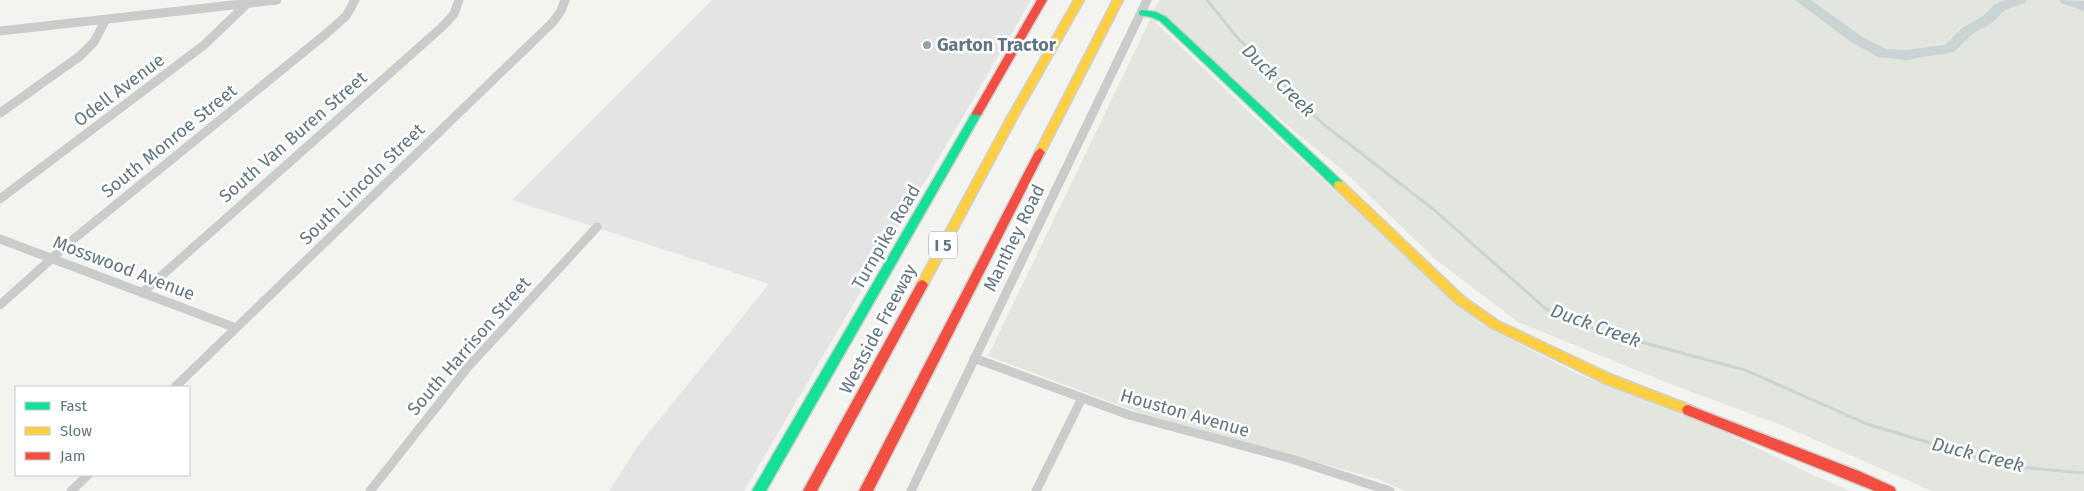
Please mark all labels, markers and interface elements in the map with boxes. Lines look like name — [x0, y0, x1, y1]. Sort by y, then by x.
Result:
place label: Garton Tractor — [937, 34, 1057, 56]
marker: Garton Tractor — [921, 39, 933, 51]
water label: Duck Creek — [1237, 39, 1320, 122]
street label: Odell Avenue — [69, 49, 169, 131]
street label: South Van Buren Street — [215, 66, 372, 207]
street label: South Monroe Street — [97, 79, 242, 202]
street label: South Lincoln Street — [295, 118, 429, 249]
street label: Turnpike Road — [847, 181, 925, 293]
street label: Manthey Road — [979, 181, 1049, 295]
street label: Mosswood Avenue — [50, 231, 198, 305]
road number: I 5 — [929, 232, 957, 258]
street label: Westside Freeway — [835, 260, 921, 398]
street label: South Harrison Street — [403, 272, 536, 420]
water label: Duck Creek — [1548, 299, 1644, 352]
street label: Houston Avenue — [1118, 384, 1252, 442]
legend — [15, 386, 190, 476]
text: Fast — [60, 397, 87, 415]
text: Slow — [60, 422, 92, 440]
water label: Duck Creek — [1929, 432, 2026, 477]
text: Jam — [60, 447, 86, 465]

